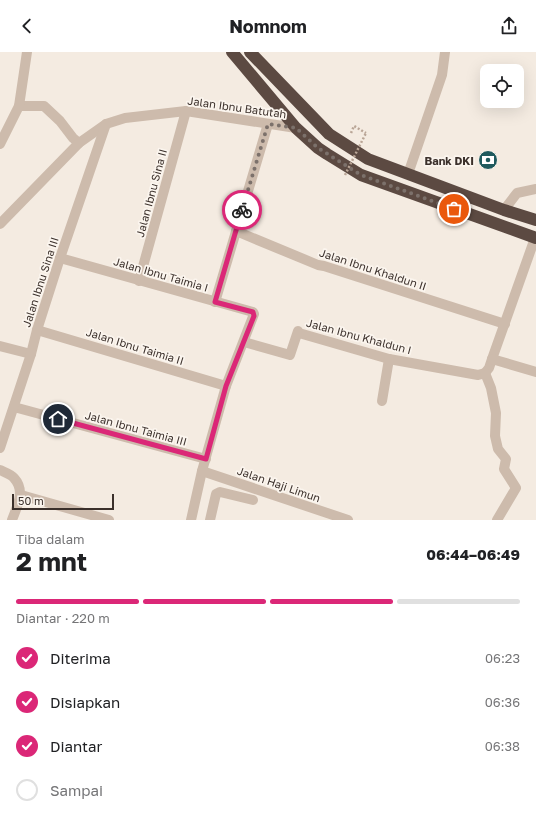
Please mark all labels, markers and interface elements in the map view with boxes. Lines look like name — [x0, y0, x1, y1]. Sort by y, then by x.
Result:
icon: back — [16, 15, 38, 37]
text: Nomnom — [229, 15, 307, 37]
icon: share — [498, 15, 520, 37]
map controls — [480, 64, 524, 108]
button: locate — [480, 64, 524, 108]
street label: Jalan Ibnu Batutah — [187, 94, 287, 120]
street label: Jalan Ibnu Sina II — [133, 148, 169, 238]
bank icon: Bank DKI — [477, 149, 499, 171]
place label: Bank DKI — [425, 154, 474, 167]
courier — [222, 190, 262, 230]
pin — [437, 192, 471, 226]
icon: bag — [443, 198, 465, 220]
icon: bike — [231, 199, 253, 221]
street label: Jalan Ibnu Sina III — [19, 235, 61, 329]
street label: Jalan Ibnu Khaldun II — [318, 246, 428, 292]
street label: Jalan Ibnu Taimia I — [112, 254, 210, 294]
street label: Jalan Ibnu Khaldun I — [305, 316, 413, 356]
street label: Jalan Ibnu Taimia II — [85, 325, 185, 367]
pin — [41, 402, 75, 436]
icon: home — [47, 408, 69, 430]
street label: Jalan Ibnu Taimia III — [84, 408, 188, 448]
street label: Jalan Haji Limun — [236, 464, 322, 504]
scale bar — [12, 492, 114, 511]
text: 50 m — [18, 494, 44, 507]
text: Tiba dalam — [16, 531, 84, 547]
text: 06:44–06:49 — [426, 545, 520, 563]
text: 2 mnt — [16, 546, 87, 577]
text: Diantar · 220 m — [16, 610, 110, 626]
icon: check — [16, 647, 38, 669]
text: Diterima — [50, 649, 111, 667]
text: 06:23 — [485, 650, 520, 666]
icon: check — [16, 691, 38, 713]
text: Disiapkan — [50, 693, 120, 711]
text: 06:36 — [485, 694, 520, 710]
icon: check — [16, 735, 38, 757]
text: Diantar — [50, 737, 102, 755]
text: 06:38 — [485, 738, 520, 754]
text: Sampai — [50, 781, 103, 799]

